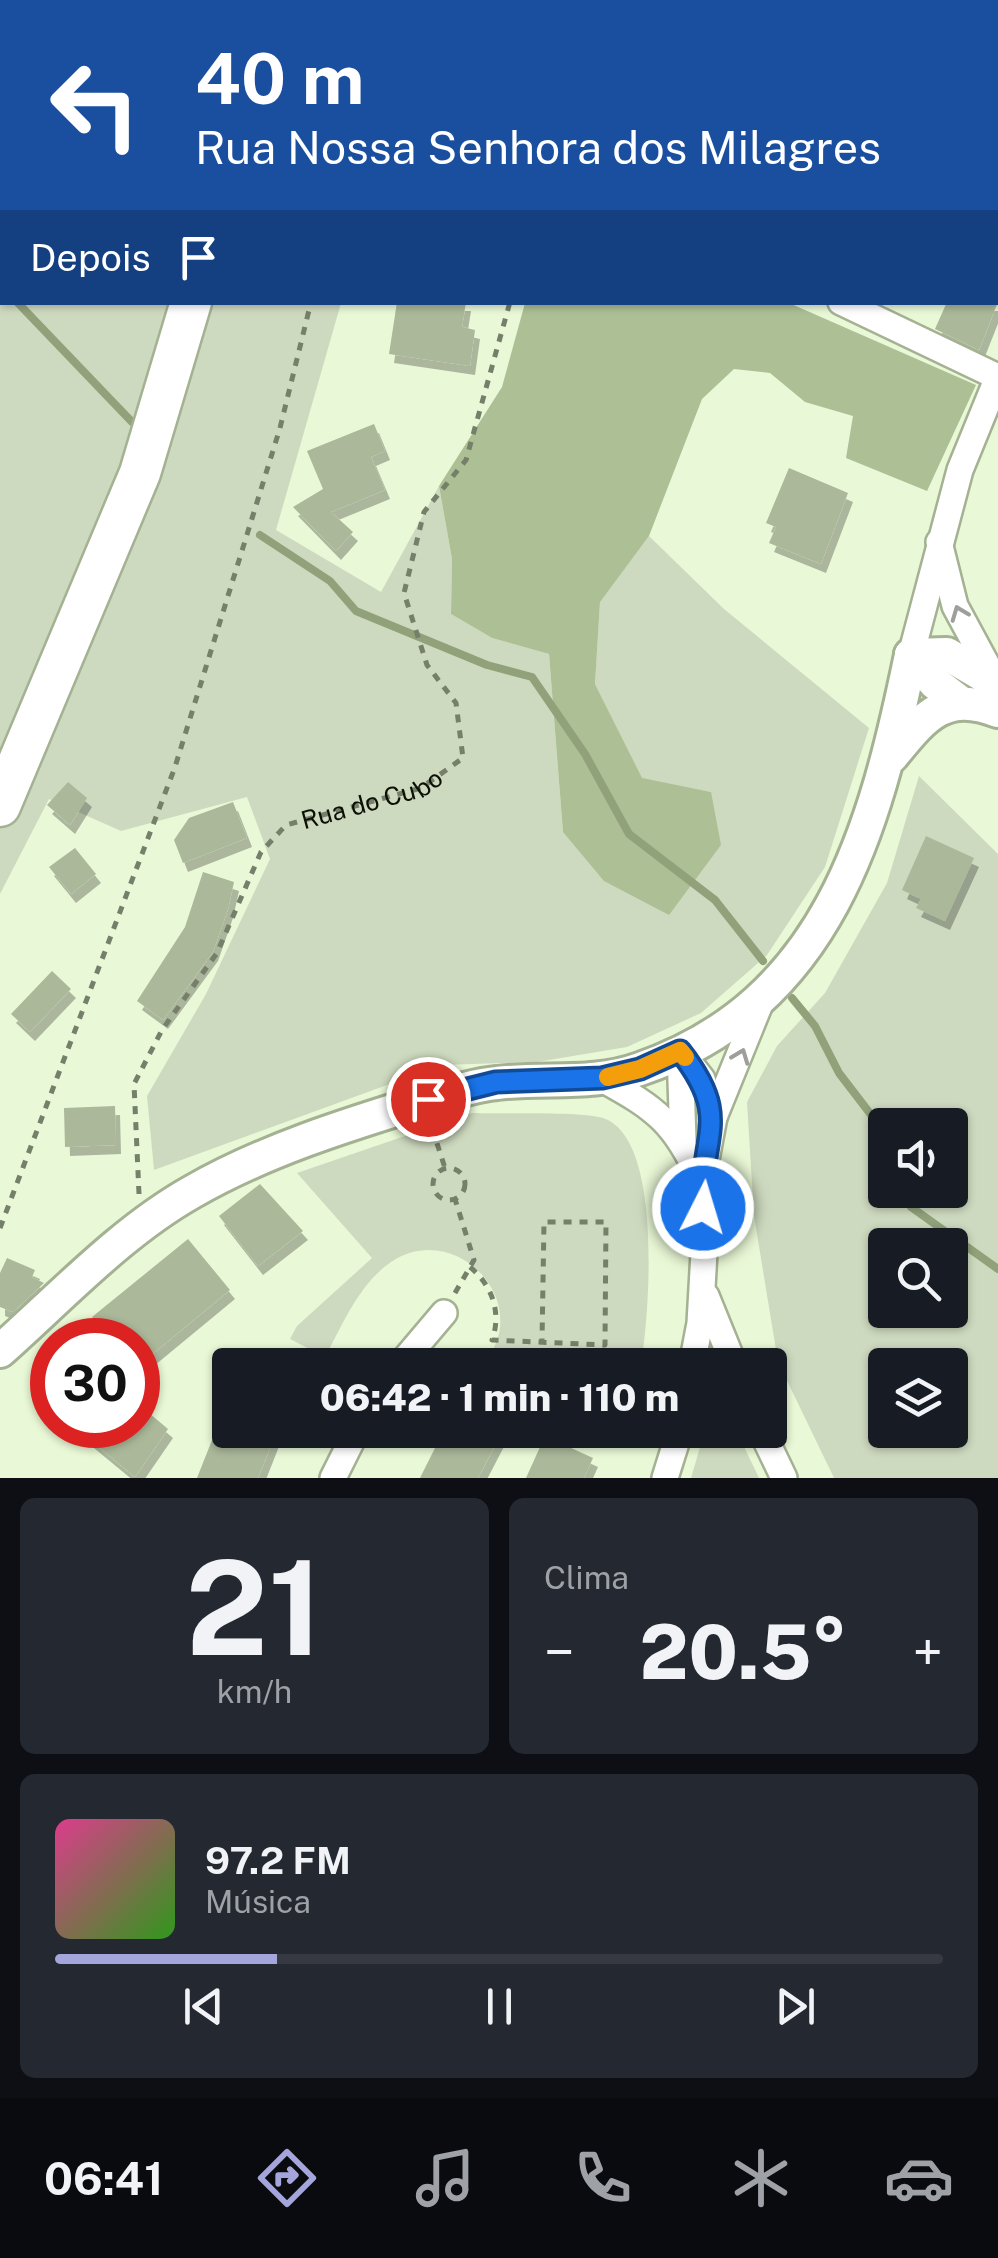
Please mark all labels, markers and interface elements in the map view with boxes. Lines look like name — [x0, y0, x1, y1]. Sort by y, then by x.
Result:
text: 40 m — [195, 37, 365, 120]
icon: left — [30, 40, 160, 170]
text: Rua Nossa Senhora dos Milagres — [195, 121, 881, 174]
icon: arrive — [171, 230, 226, 285]
text: Depois — [30, 235, 151, 280]
one-way arrow — [951, 605, 971, 623]
street label: Rua do Cubo — [298, 762, 448, 835]
one-way arrow — [729, 1049, 749, 1066]
pin — [386, 1057, 471, 1142]
icon: arrive — [401, 1072, 456, 1127]
map controls — [868, 1108, 968, 1448]
button: sound — [868, 1108, 968, 1208]
position arrow — [651, 1156, 755, 1260]
button: search — [868, 1228, 968, 1328]
speed limit sign: 30 — [30, 1318, 160, 1448]
button: layers — [868, 1348, 968, 1448]
text: 06:42 · 1 min · 110 m — [320, 1375, 679, 1420]
text: 21 — [185, 1532, 324, 1684]
text: Clima — [544, 1559, 629, 1596]
text: 20.5° — [640, 1608, 847, 1696]
text: − — [544, 1620, 575, 1684]
text: + — [913, 1620, 943, 1684]
text: km/h — [217, 1673, 292, 1710]
text: 97.2 FM — [205, 1838, 351, 1883]
text: Música — [205, 1883, 311, 1920]
icon: previous — [176, 1979, 231, 2034]
icon: pause — [472, 1979, 527, 2034]
icon: next — [768, 1979, 823, 2034]
icon: directions — [252, 2143, 322, 2213]
icon: music — [410, 2143, 480, 2213]
icon: phone — [568, 2143, 638, 2213]
icon: climate — [726, 2143, 796, 2213]
icon: car — [884, 2143, 954, 2213]
text: 06:41 — [44, 2152, 163, 2205]

